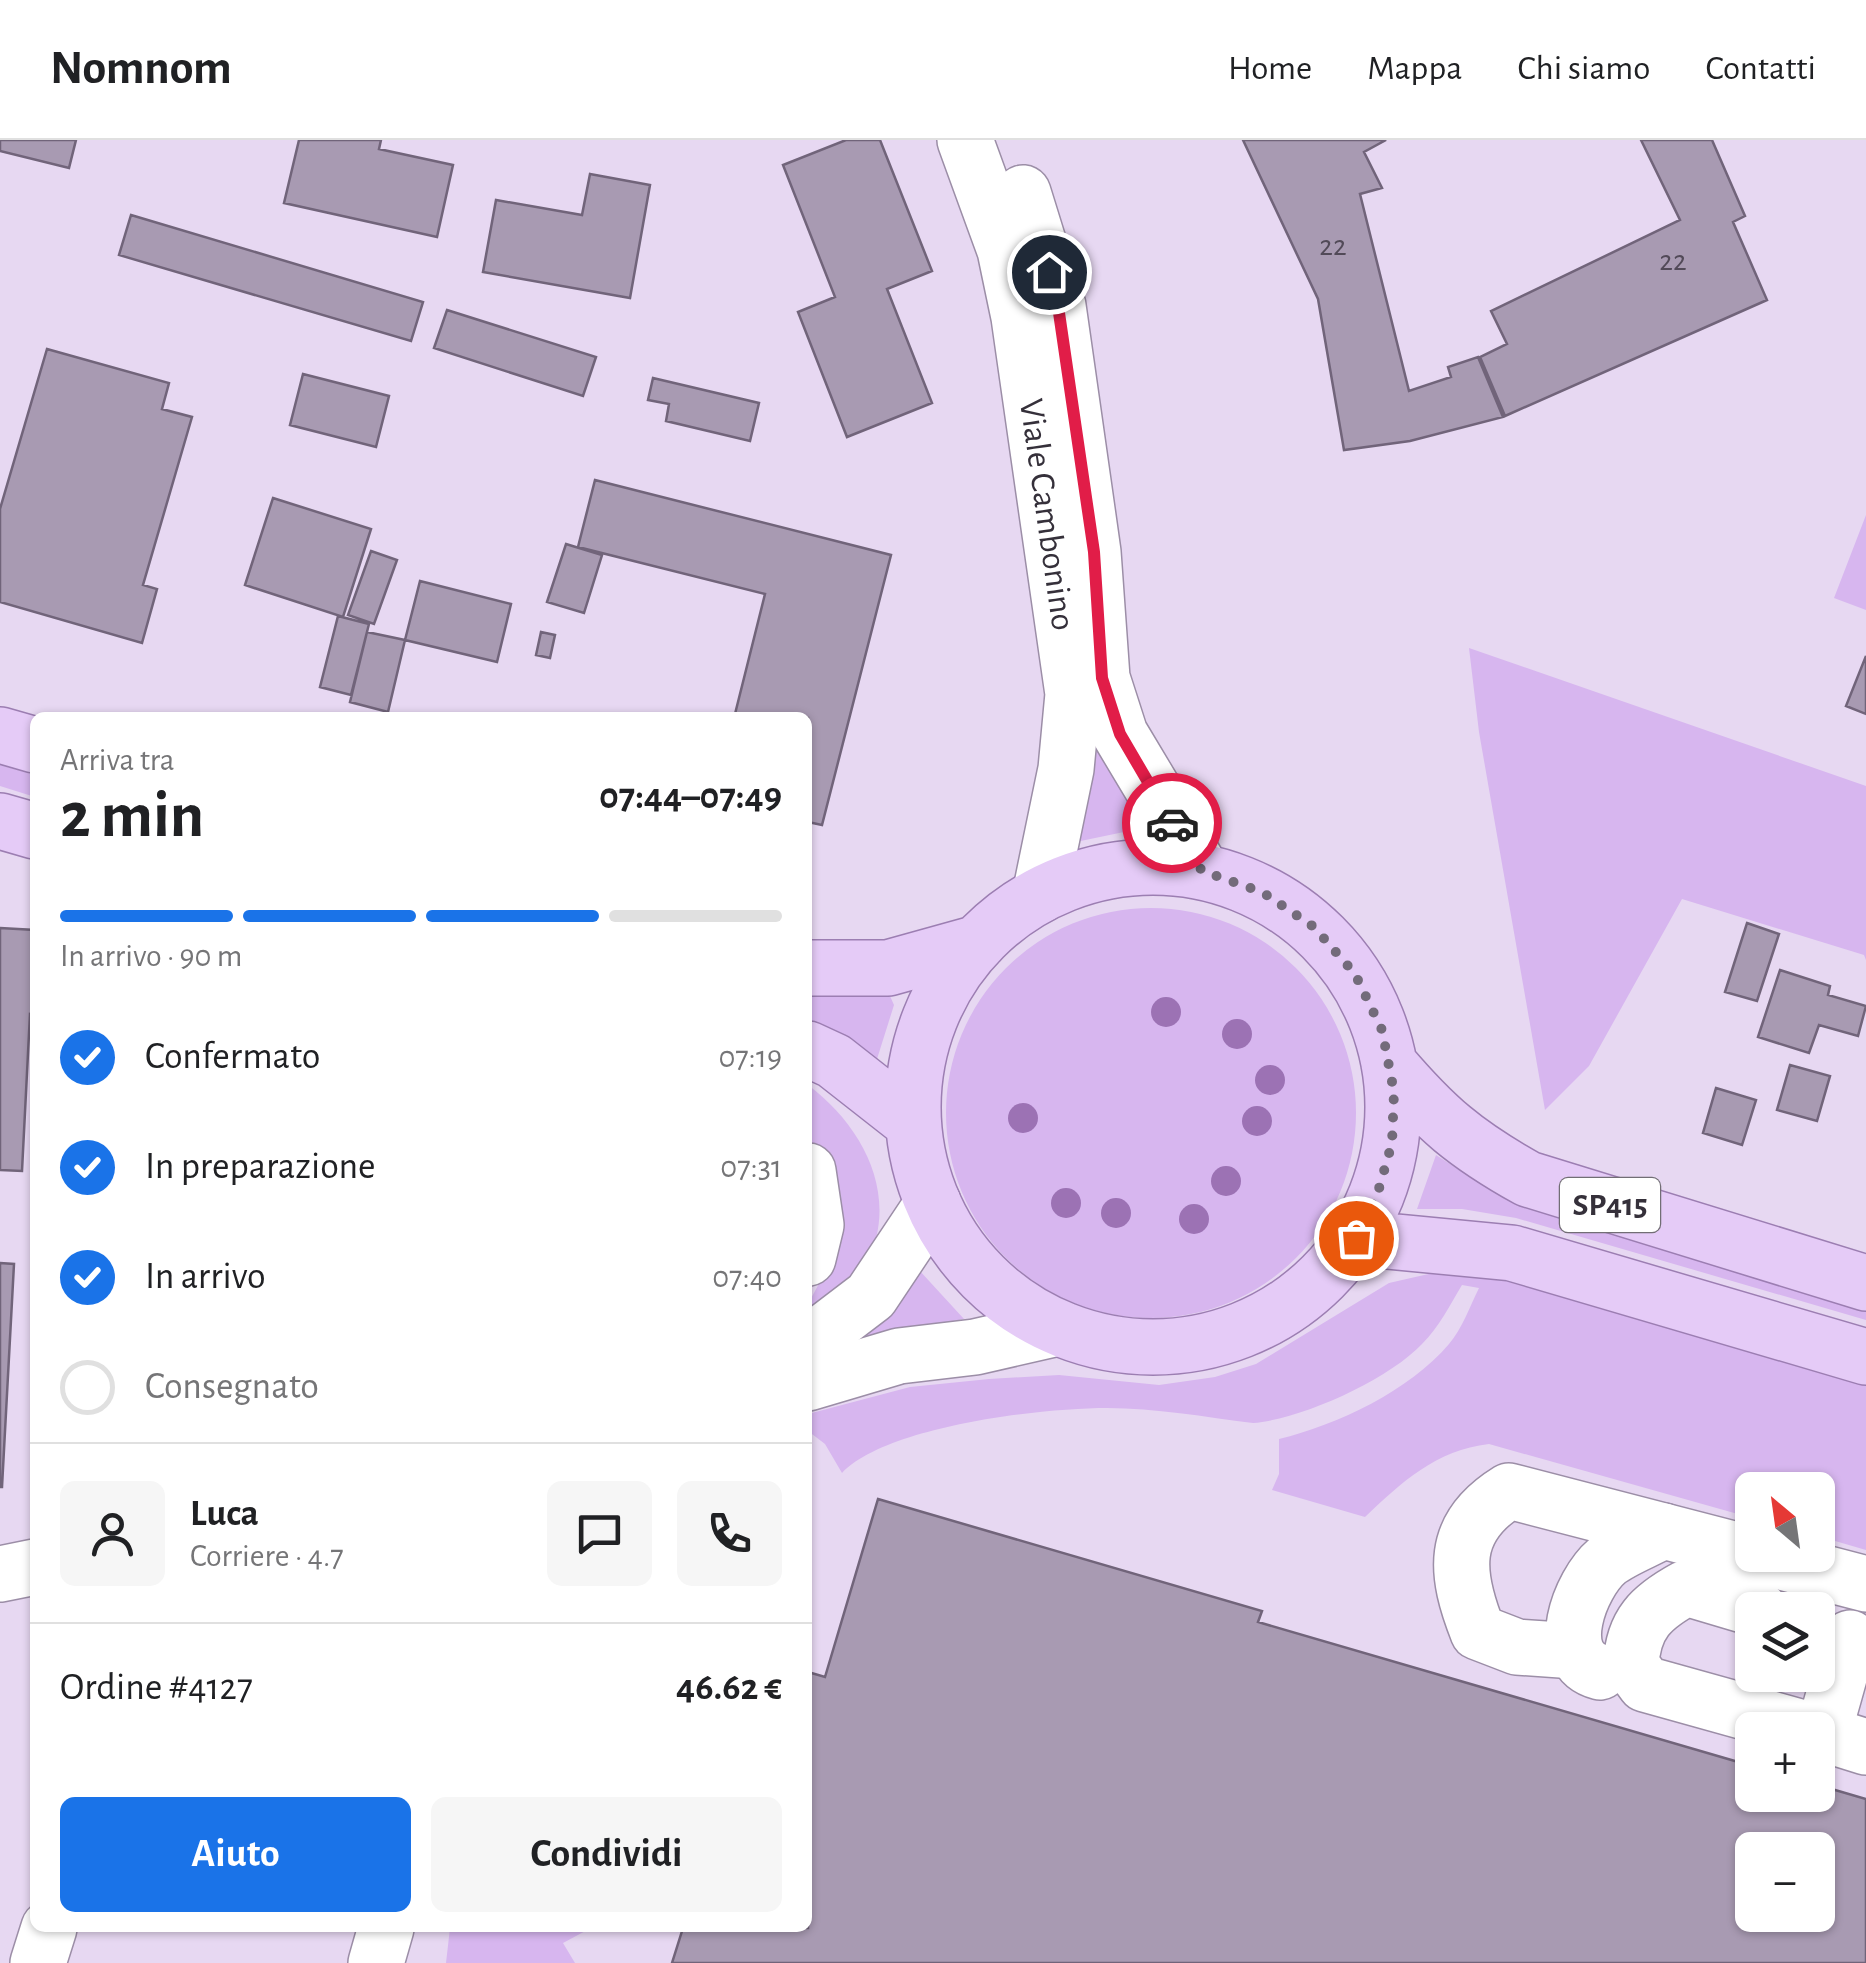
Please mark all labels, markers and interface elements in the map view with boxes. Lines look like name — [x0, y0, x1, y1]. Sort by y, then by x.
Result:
text: Nomnom — [50, 45, 232, 93]
text: Home — [1228, 51, 1312, 86]
text: Mappa — [1367, 51, 1462, 86]
text: Chi siamo — [1517, 51, 1650, 86]
text: Contatti — [1705, 51, 1816, 86]
pin — [1007, 230, 1092, 315]
house number: 22 — [1319, 231, 1347, 261]
icon: home — [1022, 245, 1077, 300]
house number: 22 — [1659, 246, 1687, 276]
street label: Viale Cambonino — [1013, 396, 1081, 633]
text: Arriva tra — [60, 744, 175, 776]
courier — [1122, 773, 1222, 873]
text: 07:44–07:49 — [599, 778, 782, 816]
text: 2 min — [60, 784, 204, 849]
icon: car — [1145, 796, 1200, 851]
text: In arrivo · 90 m — [60, 940, 242, 972]
icon: check — [60, 1030, 115, 1085]
text: Confermato — [145, 1038, 320, 1076]
text: 07:19 — [718, 1041, 782, 1073]
icon: check — [60, 1140, 115, 1195]
text: In preparazione — [145, 1148, 376, 1186]
text: 07:31 — [720, 1151, 782, 1183]
road number: SP415 — [1560, 1178, 1660, 1232]
pin — [1314, 1196, 1399, 1281]
icon: bag — [1329, 1211, 1384, 1266]
icon: check — [60, 1250, 115, 1305]
text: In arrivo — [145, 1258, 266, 1296]
text: 07:40 — [712, 1261, 782, 1293]
text: Consegnato — [145, 1368, 319, 1406]
north arrow — [1735, 1472, 1835, 1572]
map controls — [1735, 1472, 1835, 1932]
button: person — [60, 1481, 165, 1586]
button: chat — [547, 1481, 652, 1586]
button: phone — [677, 1481, 782, 1586]
text: Luca — [190, 1495, 259, 1533]
text: Corriere · 4.7 — [190, 1540, 344, 1572]
button: layers — [1735, 1592, 1835, 1692]
text: Ordine #4127 — [60, 1669, 253, 1707]
text: 46.62 € — [676, 1669, 782, 1707]
button: + — [1735, 1712, 1835, 1812]
button: Aiuto — [60, 1797, 411, 1912]
button: Condividi — [431, 1797, 782, 1912]
button: − — [1735, 1832, 1835, 1932]

